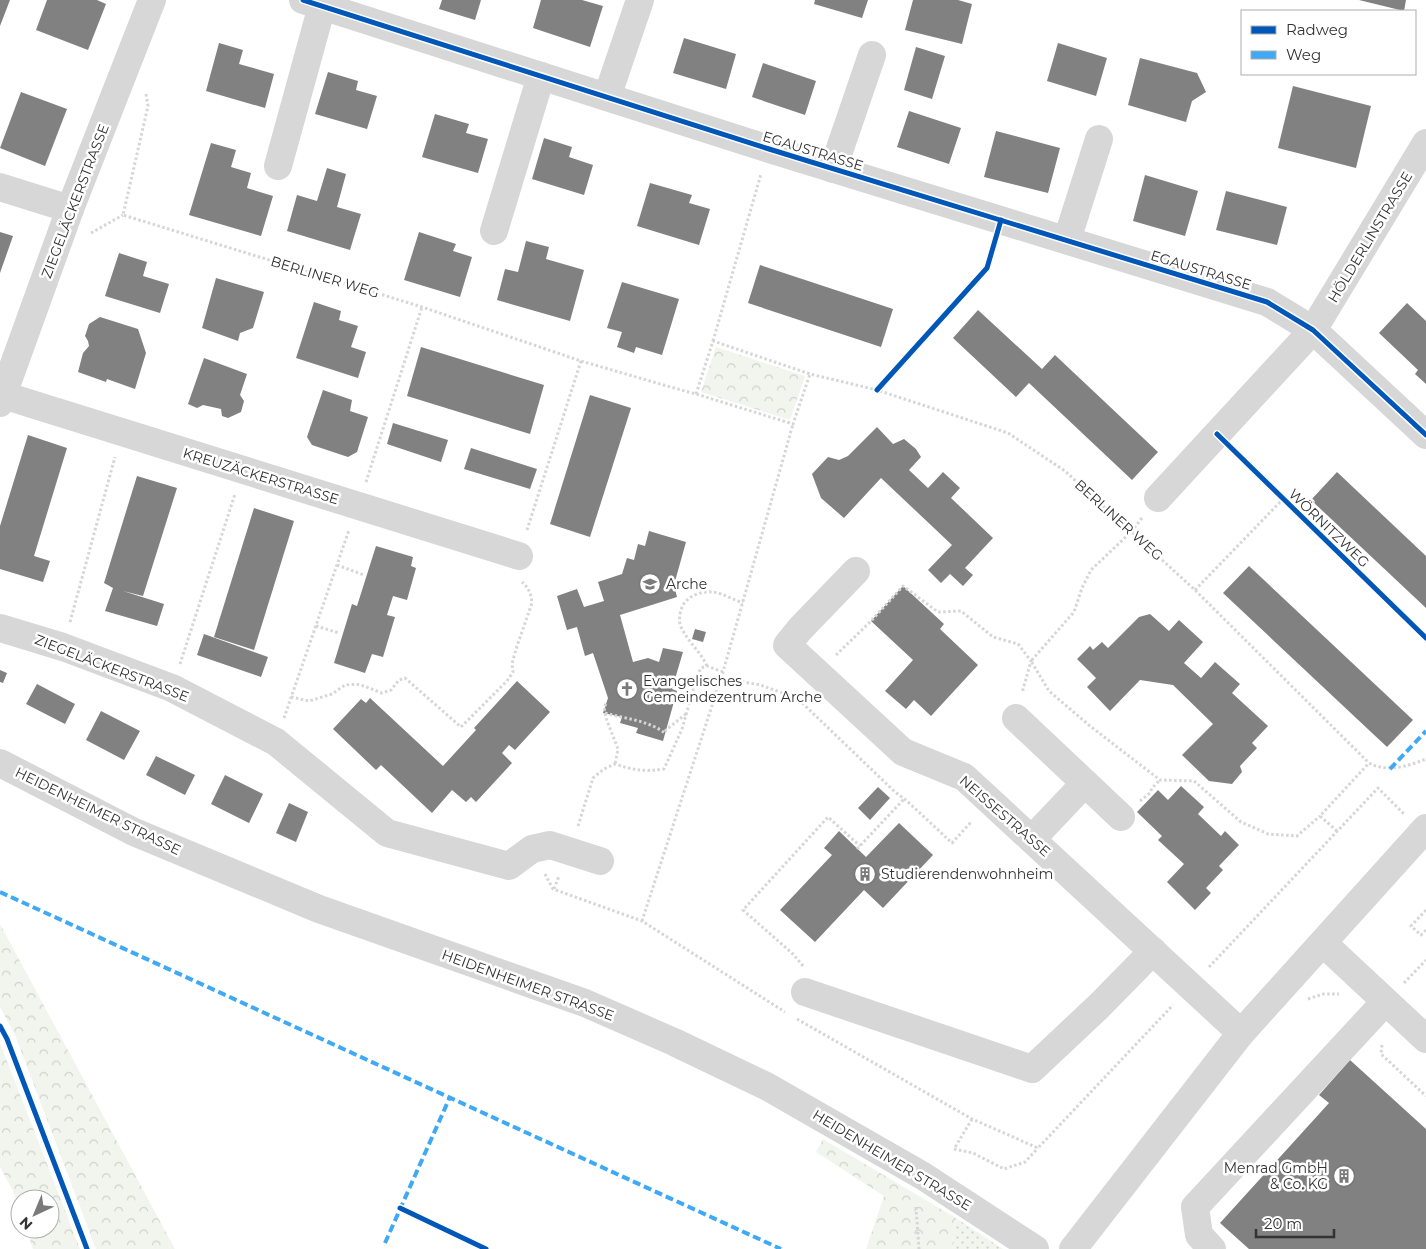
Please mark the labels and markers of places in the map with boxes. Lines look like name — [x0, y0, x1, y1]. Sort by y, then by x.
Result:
school or university icon: Arche — [638, 572, 662, 596]
place label: Arche — [666, 575, 707, 593]
place label: Evangelisches Gemeindezentrum Arche — [643, 672, 822, 706]
church icon: Evangelisches Gemeindezentrum Arche — [615, 677, 639, 701]
building icon: Studierendenwohnheim — [853, 862, 877, 886]
place label: Studierendenwohnheim — [881, 865, 1053, 883]
place label: Menrad GmbH & Co. KG — [1224, 1159, 1328, 1193]
building icon: Menrad GmbH & Co. KG — [1332, 1164, 1356, 1188]

